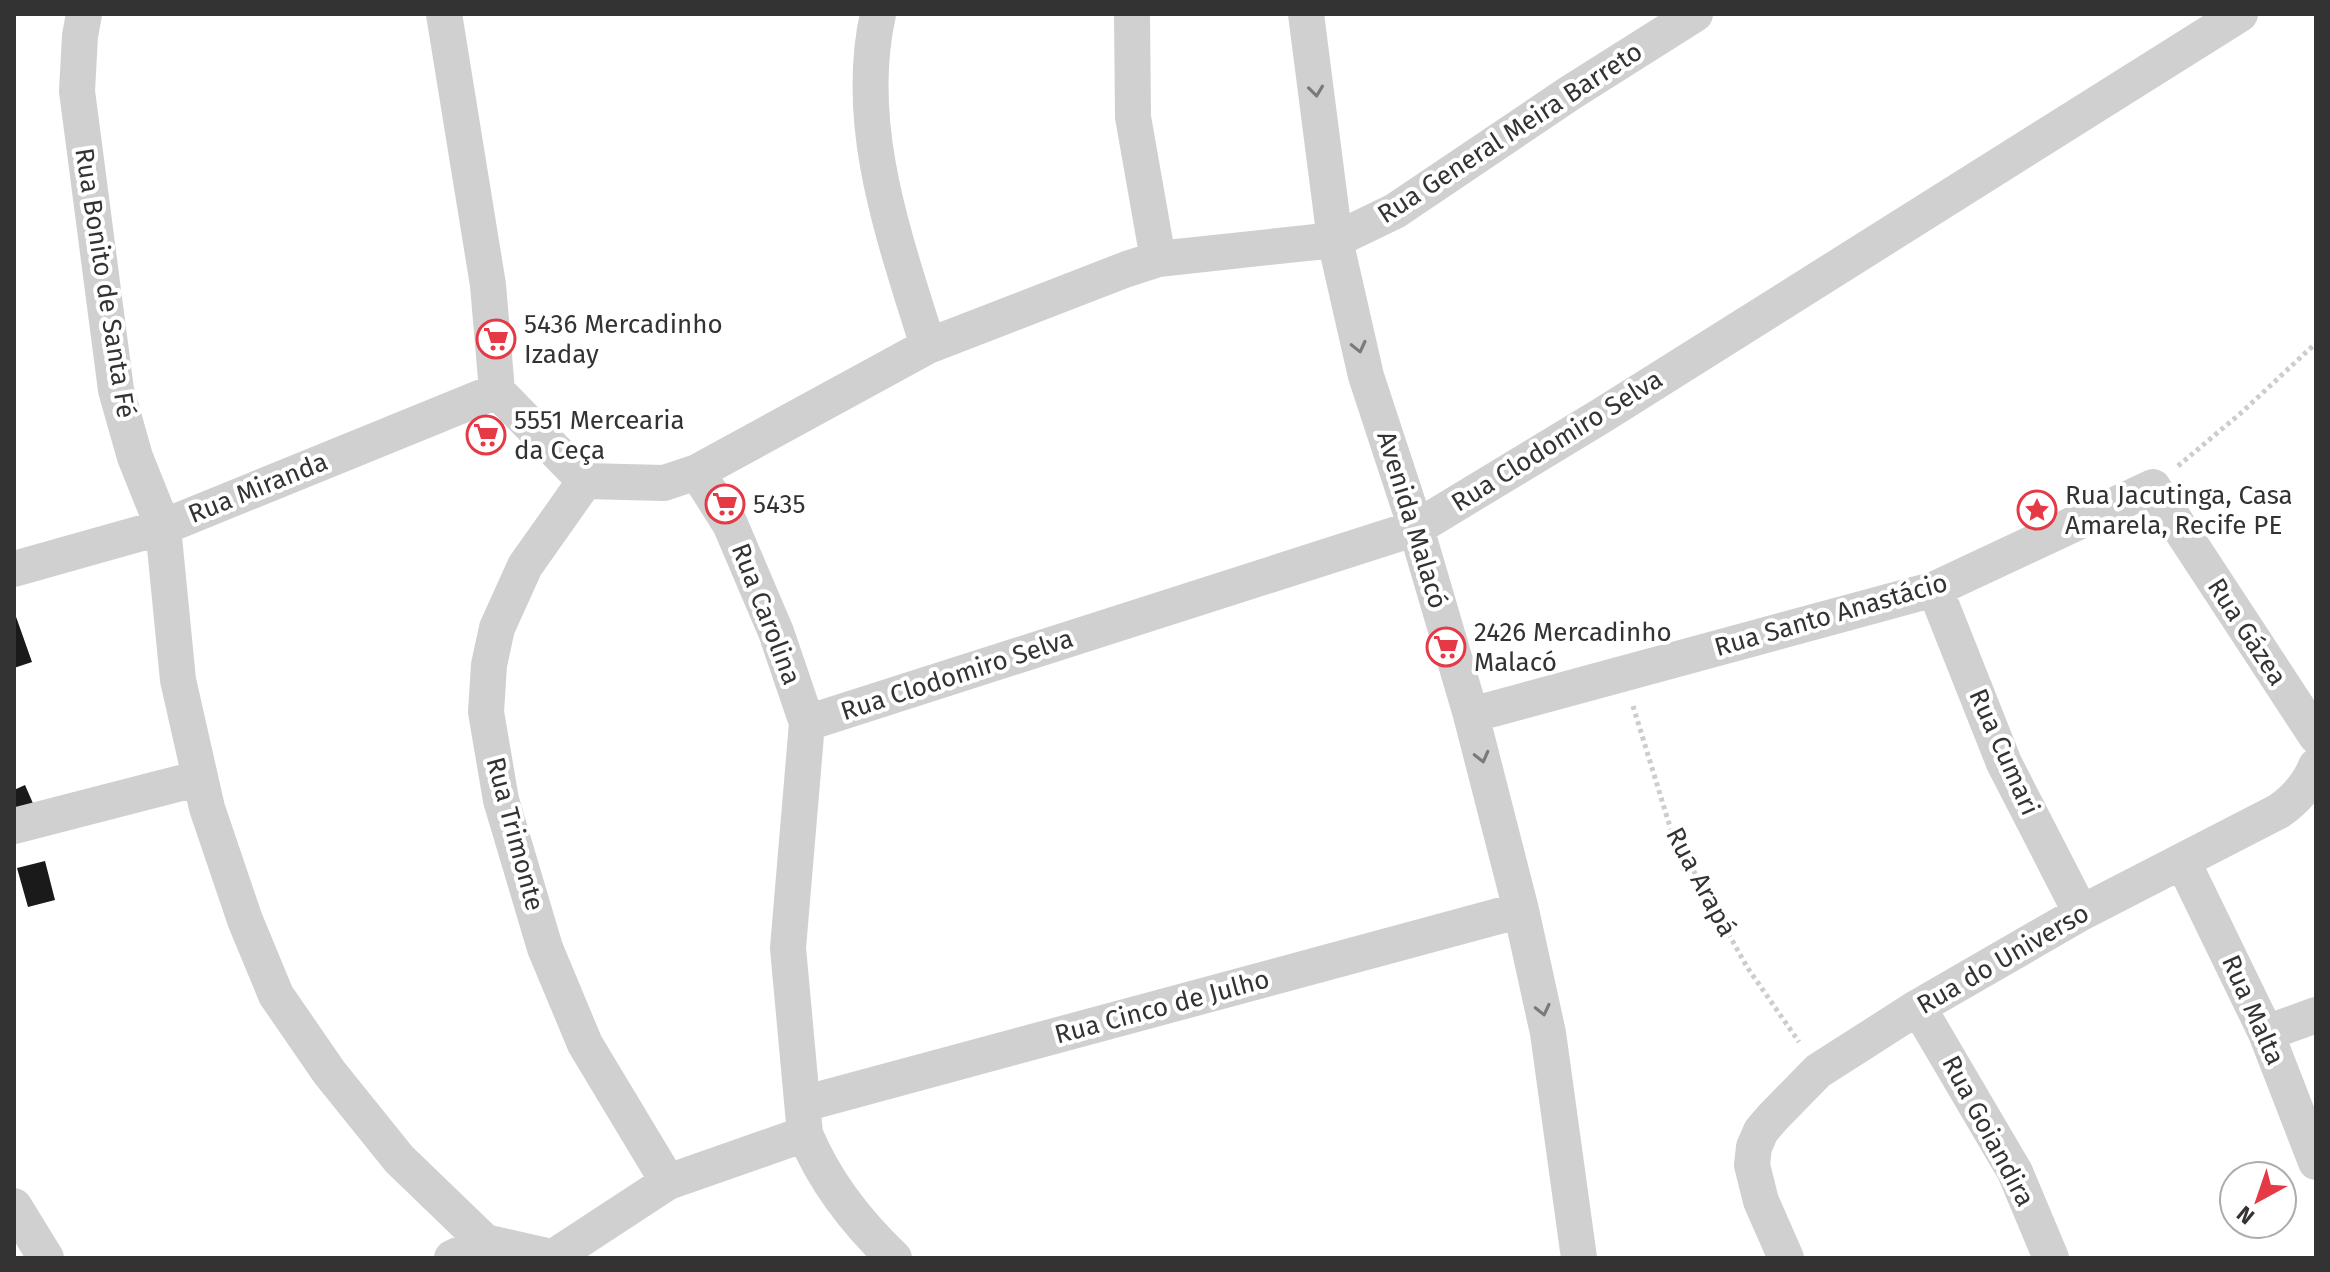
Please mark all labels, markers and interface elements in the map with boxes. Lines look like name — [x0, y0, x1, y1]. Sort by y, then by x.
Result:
street label: Rua General Meira Barreto — [1372, 36, 1648, 230]
one-way arrow — [1307, 84, 1324, 98]
street label: Rua Bonito de Santa Fé — [68, 146, 142, 420]
place label: 5436 Mercadinho Izaday — [524, 309, 723, 370]
supermarket icon: 5436 Mercadinho Izaday — [475, 318, 517, 360]
one-way arrow — [1350, 340, 1367, 354]
street label: Rua Clodomiro Selva — [1446, 364, 1668, 518]
place label: 5551 Mercearia da Ceça — [514, 405, 685, 466]
supermarket icon: 5551 Mercearia da Ceça — [465, 414, 507, 456]
street label: Avenida Malacó — [1370, 428, 1454, 612]
street label: Rua Miranda — [184, 446, 332, 530]
place label: Rua Jacutinga, Casa Amarela, Recife PE — [2065, 480, 2293, 541]
supermarket icon: 5435 — [704, 483, 746, 525]
place label: 5435 — [753, 489, 805, 520]
place icon: Rua Jacutinga, Casa Amarela, Recife PE — [2016, 489, 2058, 531]
street label: Rua Carolina — [725, 539, 807, 689]
street label: Rua Santo Anastácio — [1711, 567, 1951, 663]
street label: Rua Gázea — [2201, 573, 2293, 691]
place label: 2426 Mercadinho Malacó — [1474, 617, 1672, 678]
street label: Rua Clodomiro Selva — [837, 623, 1077, 727]
supermarket icon: 2426 Mercadinho Malacó — [1425, 626, 1467, 668]
street label: Rua Cumari — [1962, 684, 2046, 820]
one-way arrow — [1473, 750, 1490, 764]
street label: Rua Trimonte — [480, 754, 550, 914]
street label: Rua Arapá — [1659, 822, 1743, 942]
street label: Rua do Universo — [1912, 897, 2094, 1021]
street label: Rua Malta — [2215, 950, 2291, 1070]
street label: Rua Cinco de Julho — [1051, 963, 1273, 1051]
one-way arrow — [1534, 1003, 1551, 1016]
street label: Rua Goiandira — [1935, 1050, 2041, 1212]
north arrow — [2218, 1160, 2298, 1240]
text: N — [2231, 1200, 2260, 1230]

